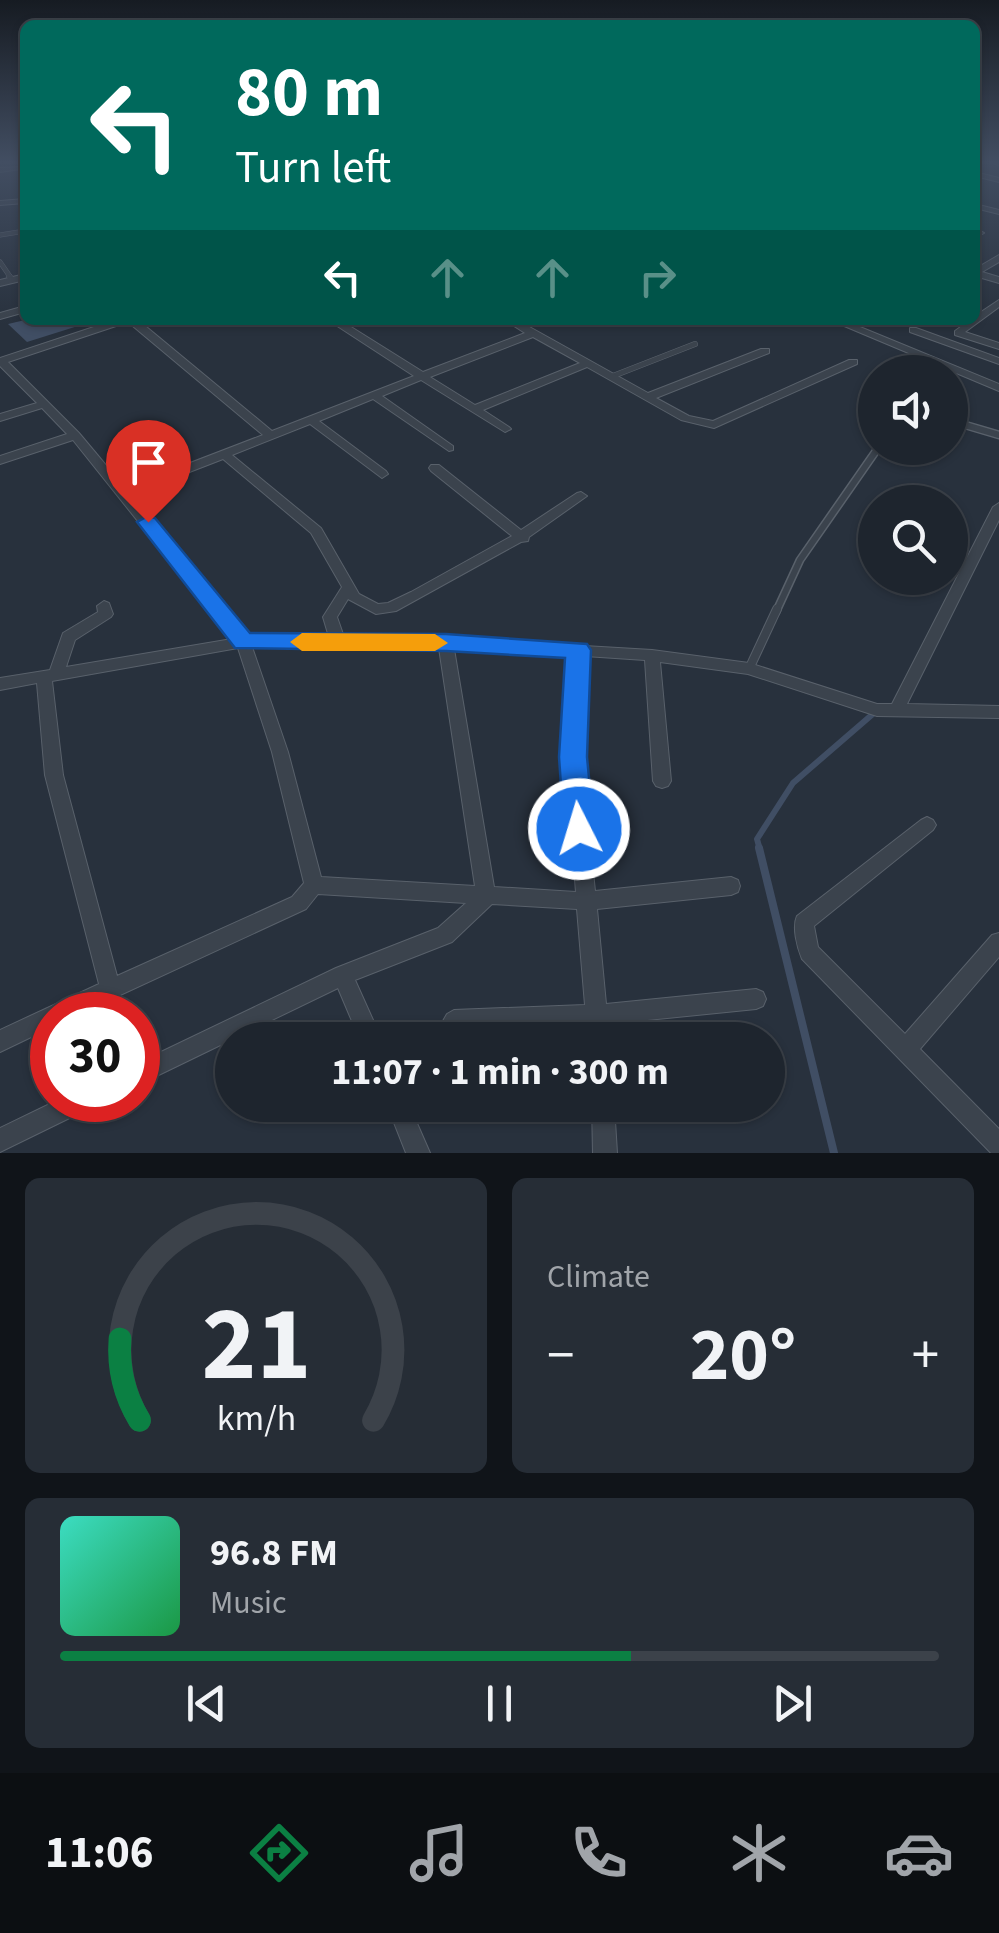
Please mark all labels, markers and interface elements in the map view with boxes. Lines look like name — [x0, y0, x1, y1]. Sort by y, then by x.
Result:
text: 80 m — [235, 43, 383, 143]
icon: left — [70, 60, 200, 190]
text: Turn left — [235, 136, 391, 200]
icon: left — [315, 250, 370, 305]
icon: ahead — [420, 250, 475, 305]
icon: ahead — [525, 250, 580, 305]
icon: right — [630, 250, 685, 305]
map controls — [858, 355, 968, 595]
button: sound — [858, 355, 968, 465]
pin — [106, 420, 191, 523]
icon: arrive — [121, 435, 176, 490]
button: search — [858, 485, 968, 595]
position arrow — [527, 777, 631, 881]
speed limit sign: 30 — [30, 992, 160, 1122]
text: 11:07 · 1 min · 300 m — [331, 1045, 669, 1099]
text: Climate — [547, 1254, 650, 1300]
text: 21 — [201, 1272, 311, 1420]
text: 20° — [690, 1302, 796, 1409]
text: − — [547, 1317, 574, 1395]
text: + — [912, 1317, 939, 1395]
text: km/h — [216, 1393, 296, 1444]
text: 96.8 FM — [210, 1526, 338, 1580]
text: Music — [210, 1580, 287, 1626]
icon: previous — [179, 1676, 234, 1731]
icon: pause — [472, 1676, 527, 1731]
icon: next — [765, 1676, 820, 1731]
icon: directions — [244, 1818, 314, 1888]
icon: music — [404, 1818, 474, 1888]
icon: phone — [564, 1818, 634, 1888]
icon: climate — [724, 1818, 794, 1888]
icon: car — [884, 1818, 954, 1888]
text: 11:06 — [45, 1821, 154, 1885]

